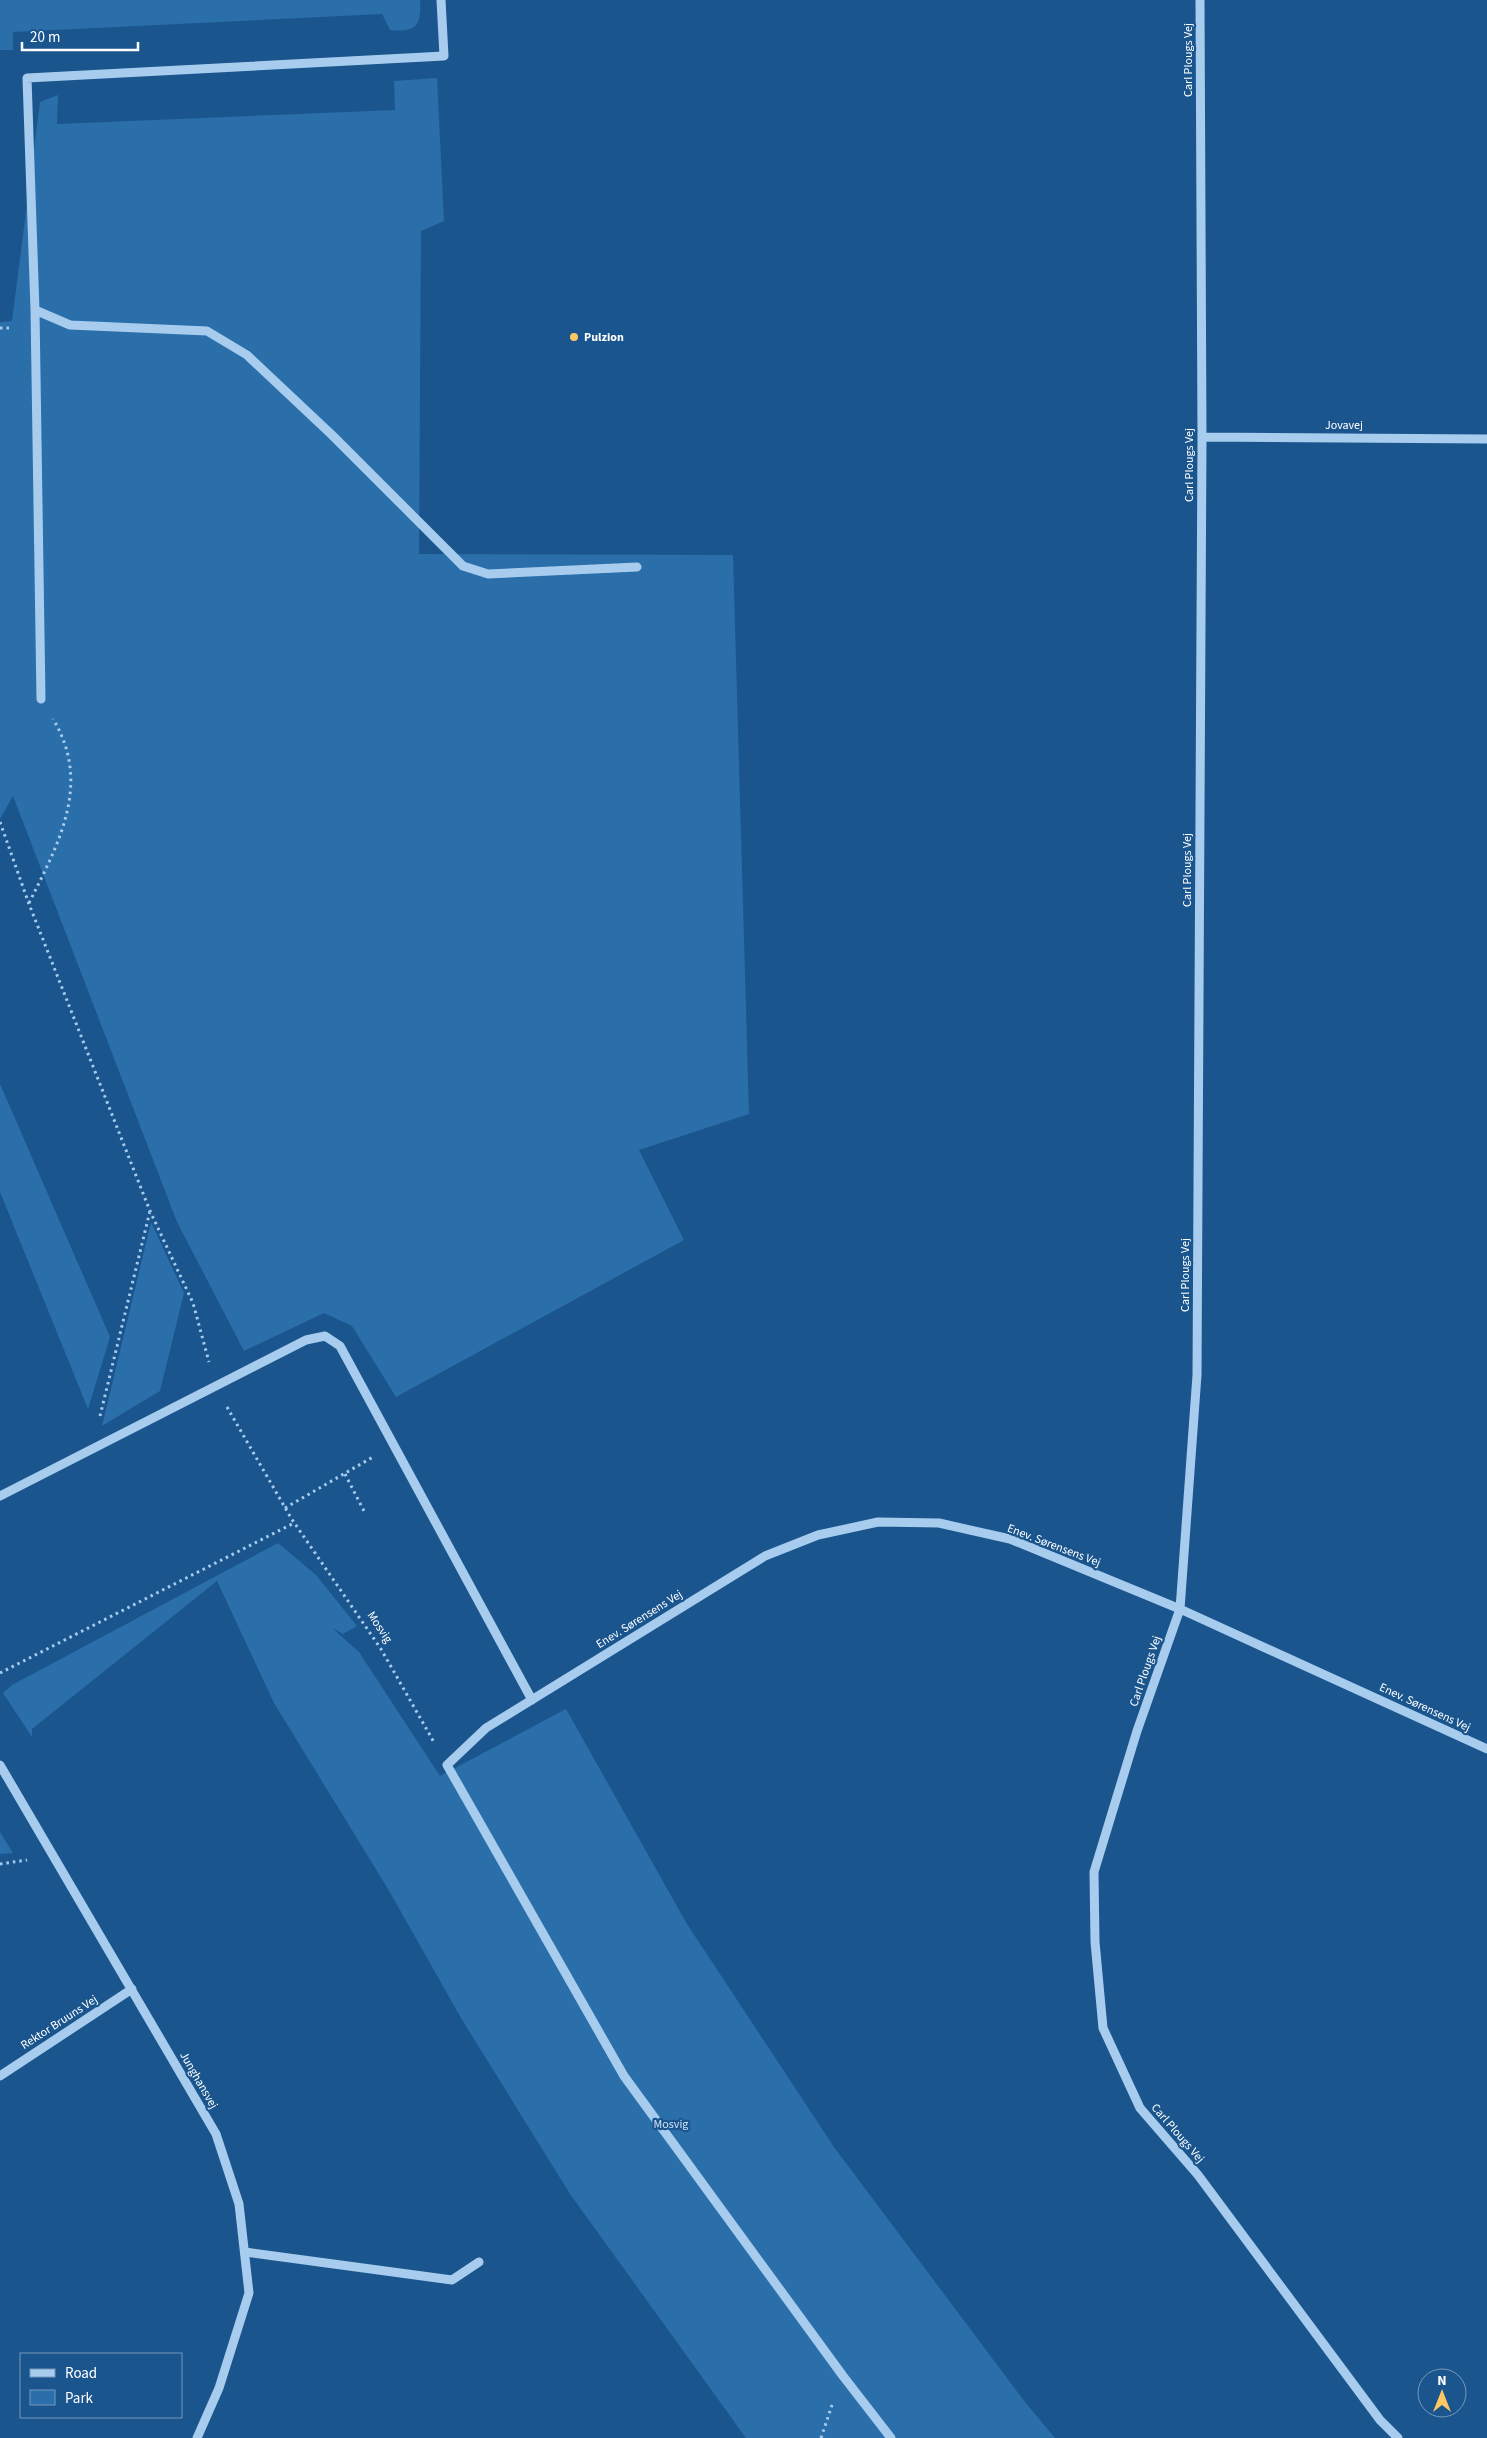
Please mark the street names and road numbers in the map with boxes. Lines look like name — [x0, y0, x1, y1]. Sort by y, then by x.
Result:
street label: Carl Plougs Vej — [1180, 23, 1197, 97]
street label: Jovavej — [1325, 417, 1363, 434]
street label: Carl Plougs Vej — [1181, 428, 1198, 502]
street label: Carl Plougs Vej — [1179, 833, 1196, 907]
street label: Carl Plougs Vej — [1177, 1238, 1194, 1312]
street label: Enev. Sørensens Vej — [1005, 1520, 1103, 1571]
street label: Enev. Sørensens Vej — [593, 1586, 686, 1653]
street label: Mosvig — [363, 1608, 396, 1646]
street label: Carl Plougs Vej — [1125, 1633, 1166, 1709]
street label: Enev. Sørensens Vej — [1376, 1679, 1473, 1736]
street label: Rektor Bruuns Vej — [18, 1991, 101, 2054]
street label: Junghansvej — [175, 2048, 222, 2112]
street label: Carl Plougs Vej — [1147, 2100, 1208, 2167]

